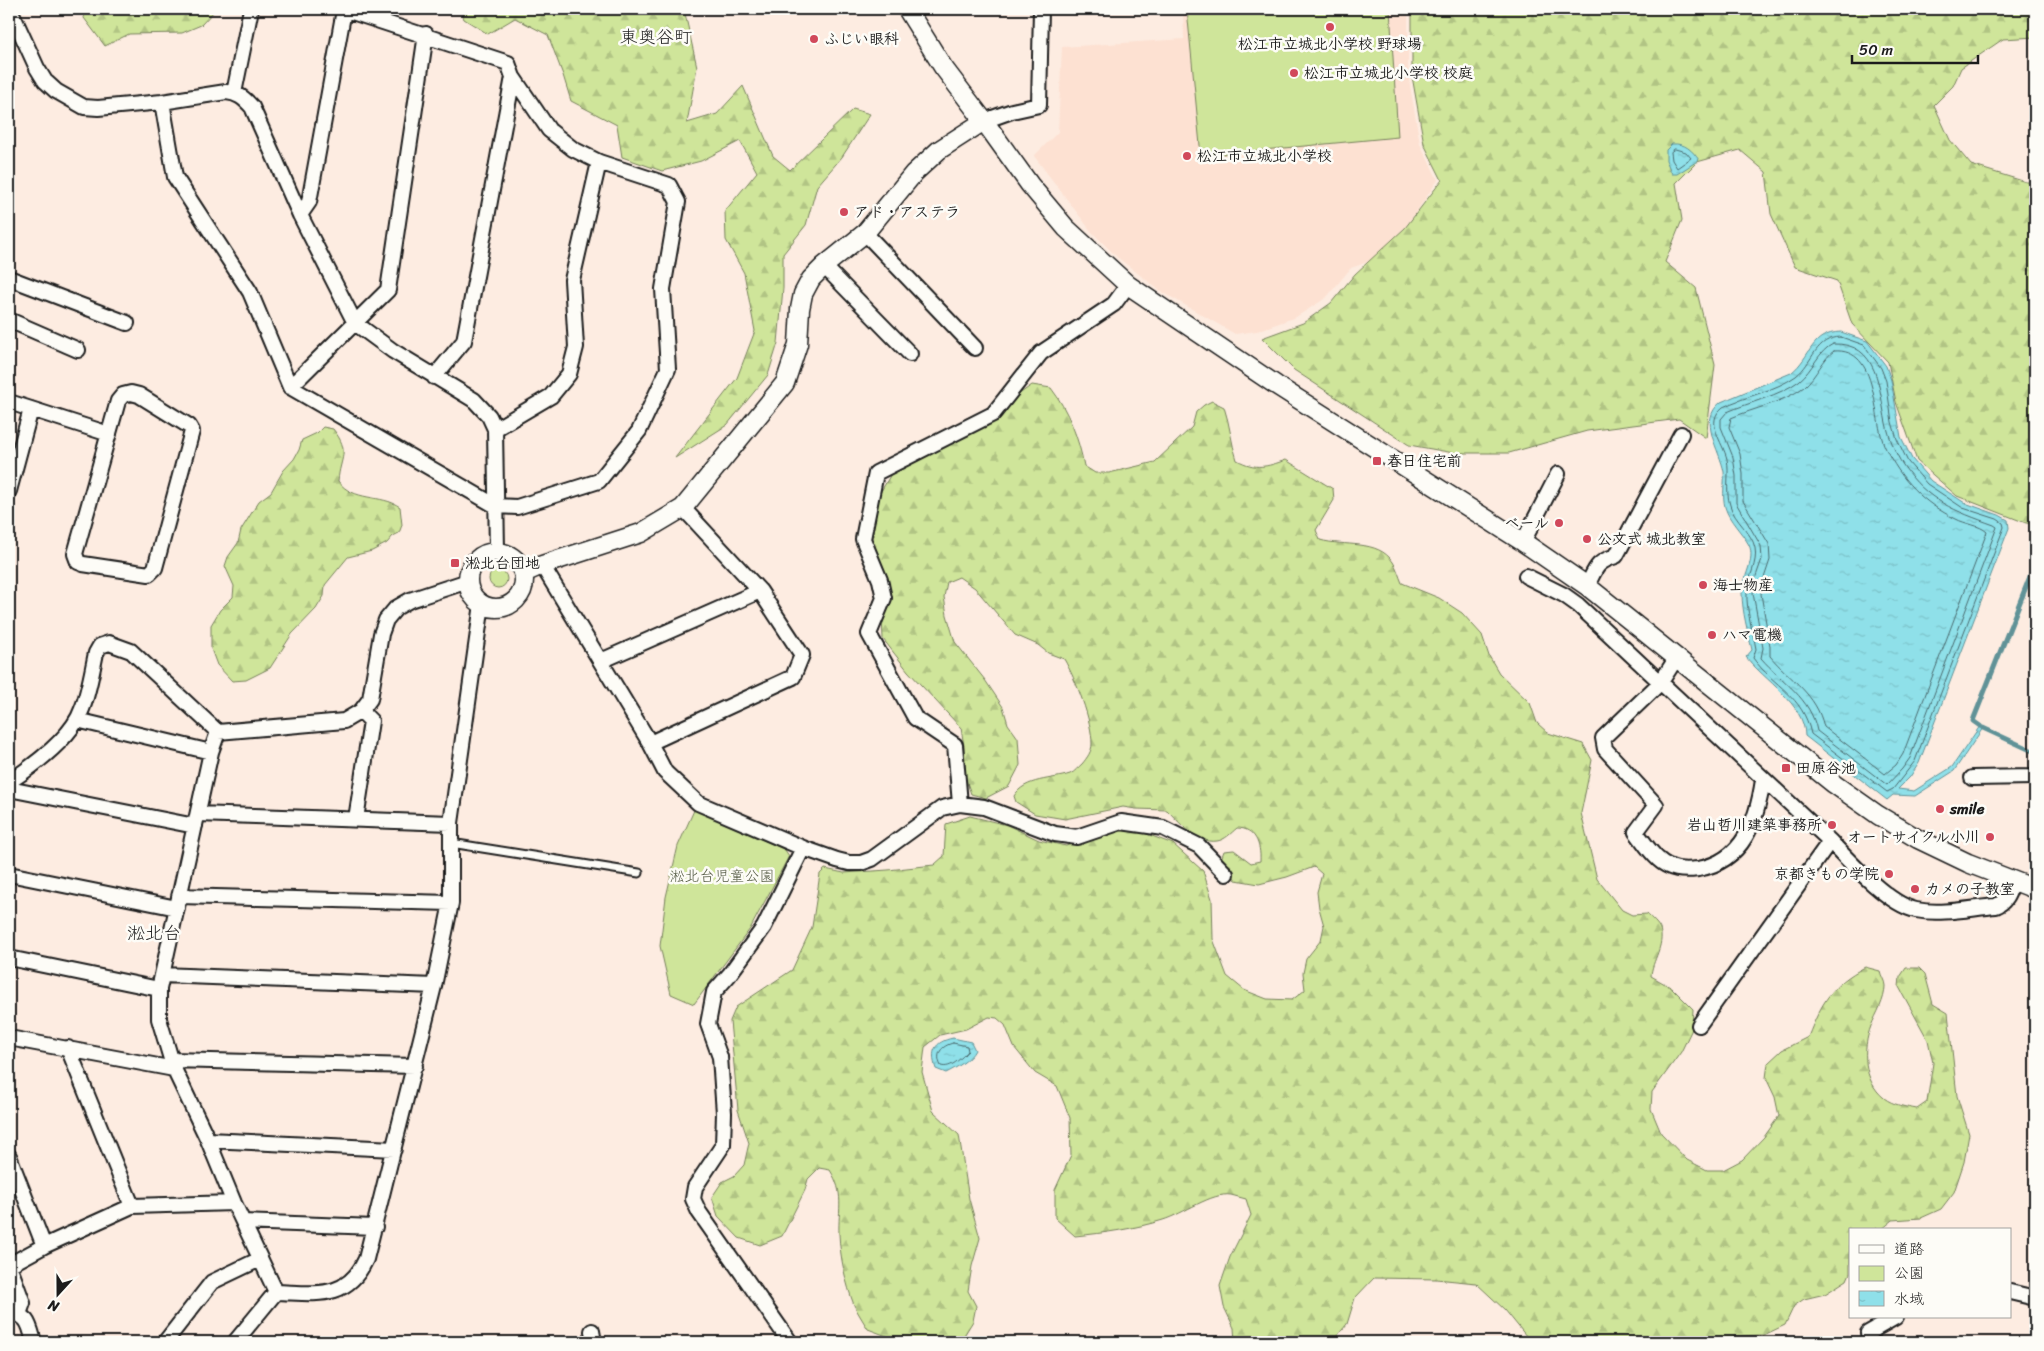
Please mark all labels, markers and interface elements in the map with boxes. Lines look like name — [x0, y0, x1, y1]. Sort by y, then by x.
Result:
district label: 東奥谷町 — [620, 21, 692, 53]
marker: 松江市立城北小学校 野球場 — [1324, 21, 1336, 33]
place label: ふじい眼科 — [824, 26, 899, 52]
place label: 松江市立城北小学校 野球場 — [1238, 31, 1422, 57]
scale bar — [1852, 32, 1978, 64]
marker: ふじい眼科 — [808, 33, 820, 45]
text: 50 m — [1859, 37, 1894, 63]
place label: 松江市立城北小学校 校庭 — [1304, 60, 1473, 86]
marker: 松江市立城北小学校 校庭 — [1288, 67, 1300, 79]
place label: 松江市立城北小学校 — [1197, 143, 1332, 169]
marker: 松江市立城北小学校 — [1181, 150, 1193, 162]
place label: アド・アステラ — [854, 199, 960, 225]
marker: アド・アステラ — [838, 206, 850, 218]
place label: 春日住宅前 — [1387, 448, 1462, 474]
marker: 春日住宅前 — [1371, 455, 1383, 467]
place label: ベール — [1505, 510, 1549, 536]
marker: ベール — [1553, 517, 1565, 529]
place label: 公文式 城北教室 — [1597, 526, 1706, 552]
marker: 公文式 城北教室 — [1581, 533, 1593, 545]
place label: 淞北台団地 — [465, 550, 540, 576]
marker: 淞北台団地 — [449, 557, 461, 569]
place label: 海士物産 — [1713, 572, 1773, 598]
marker: 海士物産 — [1697, 579, 1709, 591]
place label: ハマ電機 — [1722, 622, 1782, 648]
marker: ハマ電機 — [1706, 629, 1718, 641]
place label: 田原谷池 — [1796, 755, 1856, 781]
marker: 田原谷池 — [1780, 762, 1792, 774]
place label: smile — [1949, 796, 1985, 822]
marker: smile — [1934, 803, 1946, 815]
place label: 岩山哲川建築事務所 — [1687, 812, 1822, 838]
marker: 岩山哲川建築事務所 — [1826, 819, 1838, 831]
place label: オートサイクル小川 — [1847, 824, 1980, 850]
marker: オートサイクル小川 — [1984, 831, 1996, 843]
place label: 京都きもの学院 — [1774, 861, 1879, 887]
park label: 淞北台児童公園 — [669, 863, 775, 889]
marker: 京都きもの学院 — [1883, 868, 1895, 880]
place label: カメの子教室 — [1925, 876, 2015, 902]
marker: カメの子教室 — [1909, 883, 1921, 895]
district label: 淞北台 — [127, 917, 181, 949]
legend — [1849, 1228, 2012, 1318]
text: 道路 — [1894, 1236, 1924, 1262]
text: 公園 — [1894, 1260, 1924, 1286]
north arrow — [32, 1268, 82, 1318]
text: 水域 — [1894, 1286, 1924, 1312]
text: N — [44, 1292, 63, 1319]

